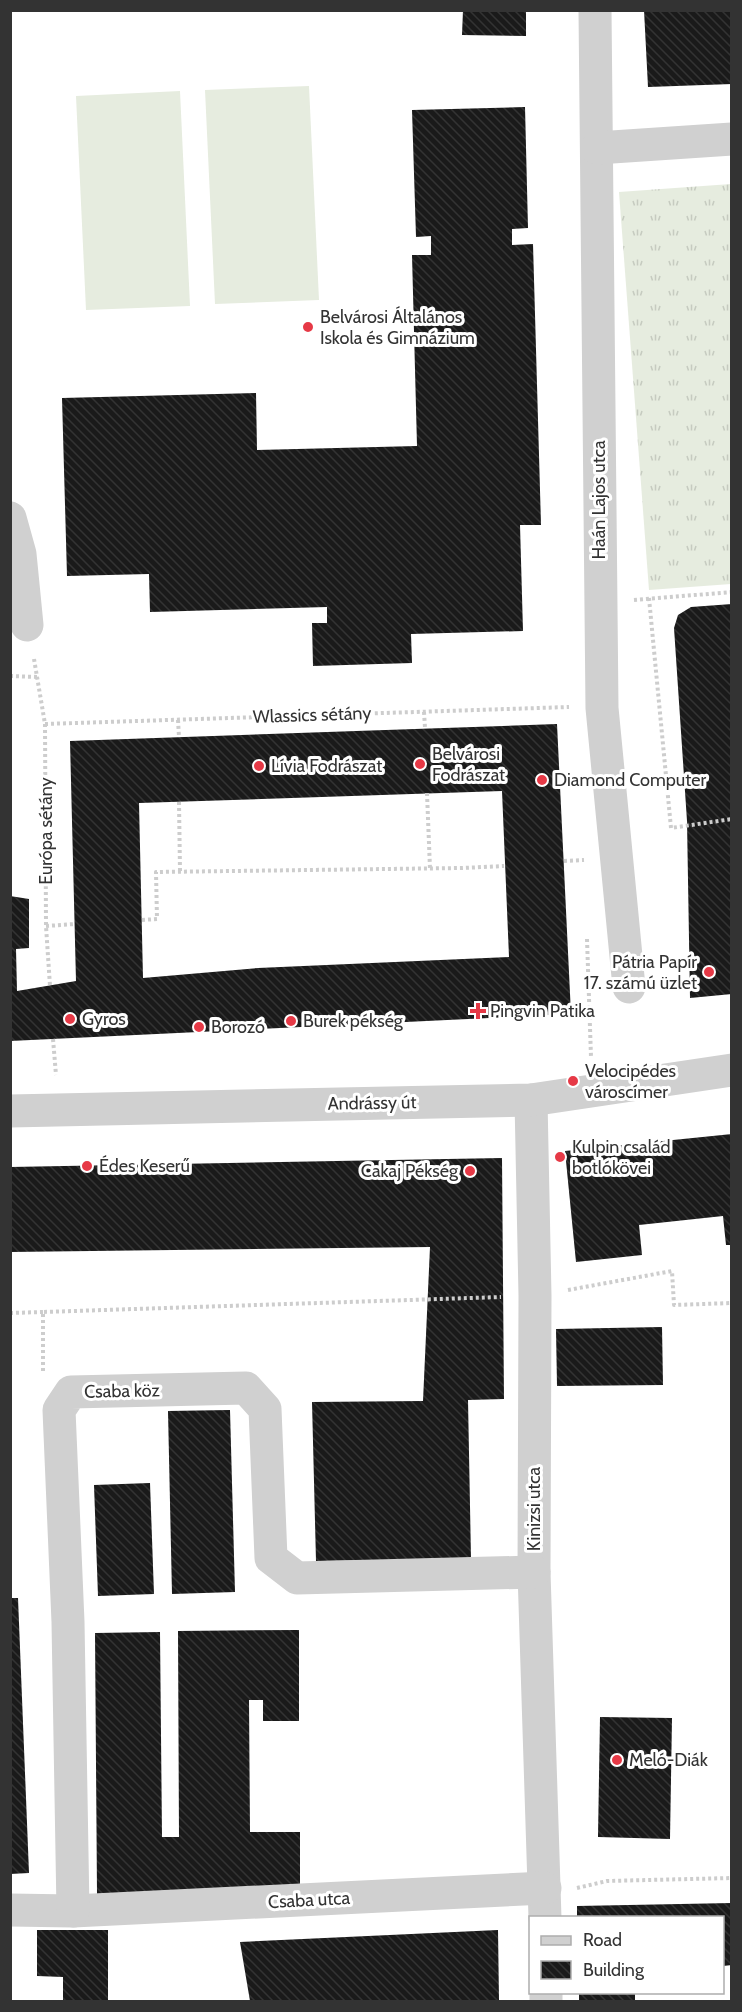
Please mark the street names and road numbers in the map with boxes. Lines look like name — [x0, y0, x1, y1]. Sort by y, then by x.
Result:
street label: Haán Lajos utca — [588, 440, 610, 560]
street label: Wlassics sétány — [252, 702, 372, 728]
street label: Európa sétány — [35, 777, 57, 885]
street label: Andrássy út — [327, 1091, 417, 1115]
street label: Csaba köz — [84, 1379, 161, 1403]
street label: Kinizsi utca — [523, 1466, 545, 1551]
street label: Csaba utca — [267, 1887, 351, 1913]

